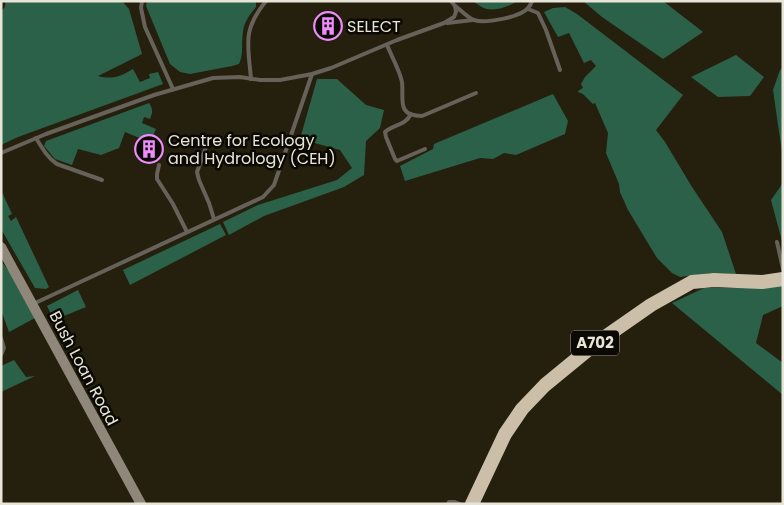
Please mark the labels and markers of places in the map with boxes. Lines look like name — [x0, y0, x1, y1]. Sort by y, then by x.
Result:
building icon: SELECT — [313, 11, 343, 41]
place label: SELECT — [347, 15, 401, 38]
place label: Centre for Ecology and Hydrology (CEH) — [168, 129, 336, 170]
building icon: Centre for Ecology and Hydrology (CEH) — [134, 134, 164, 164]

